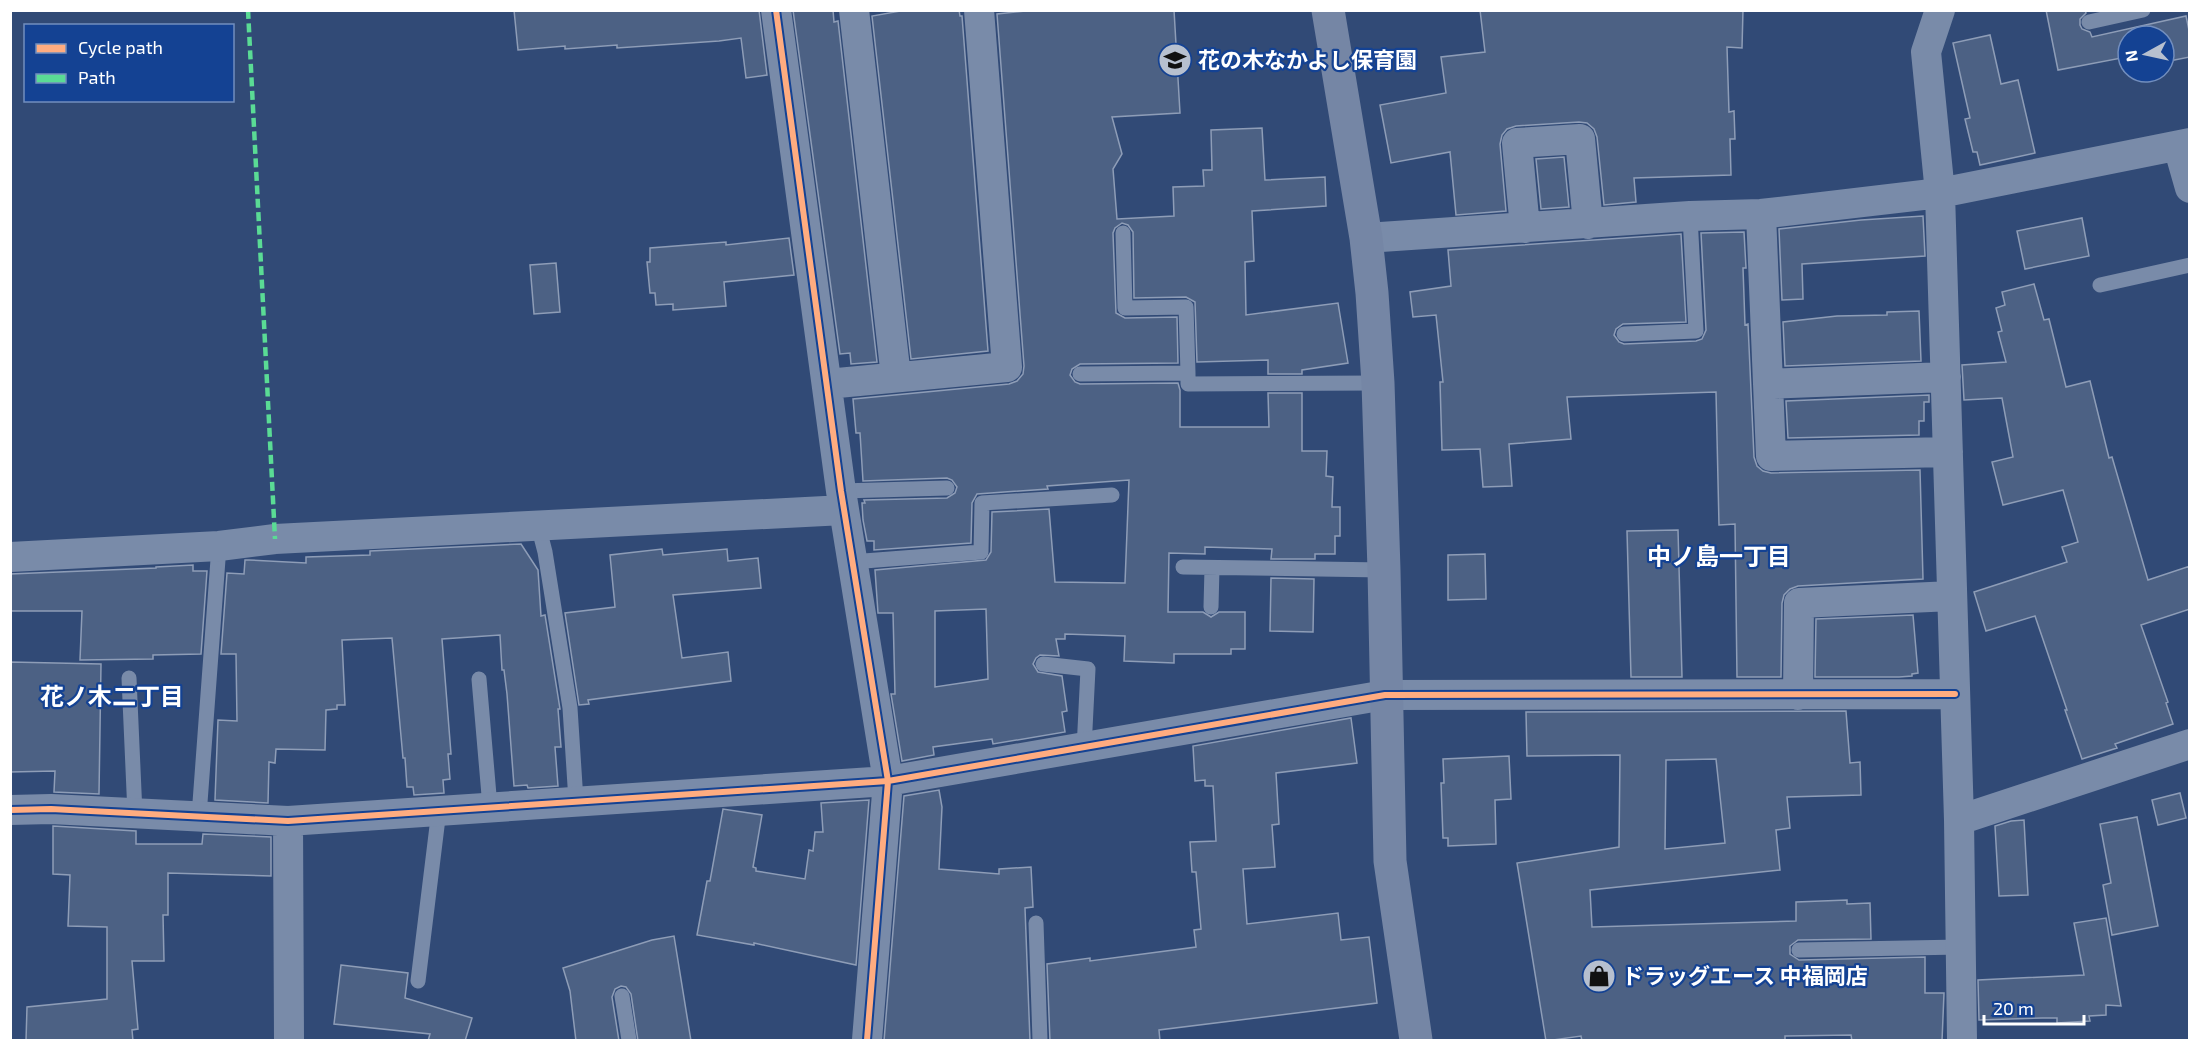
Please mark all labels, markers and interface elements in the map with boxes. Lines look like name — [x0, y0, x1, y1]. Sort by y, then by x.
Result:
legend — [24, 24, 234, 102]
north arrow — [2116, 24, 2176, 84]
text: Cycle path — [78, 36, 163, 58]
school or university icon: 花の木なかよし保育園 — [1157, 42, 1193, 78]
place label: 花の木なかよし保育園 — [1198, 46, 1417, 72]
text: N — [2120, 49, 2141, 63]
text: Path — [78, 66, 116, 88]
district label: 中ノ島一丁目 — [1647, 541, 1791, 570]
district label: 花ノ木二丁目 — [40, 681, 184, 710]
shop icon: ドラッグエース 中福岡店 — [1581, 958, 1617, 994]
place label: ドラッグエース 中福岡店 — [1622, 962, 1868, 988]
scale bar — [1984, 988, 2084, 1026]
text: 20 m — [1993, 997, 2034, 1019]

